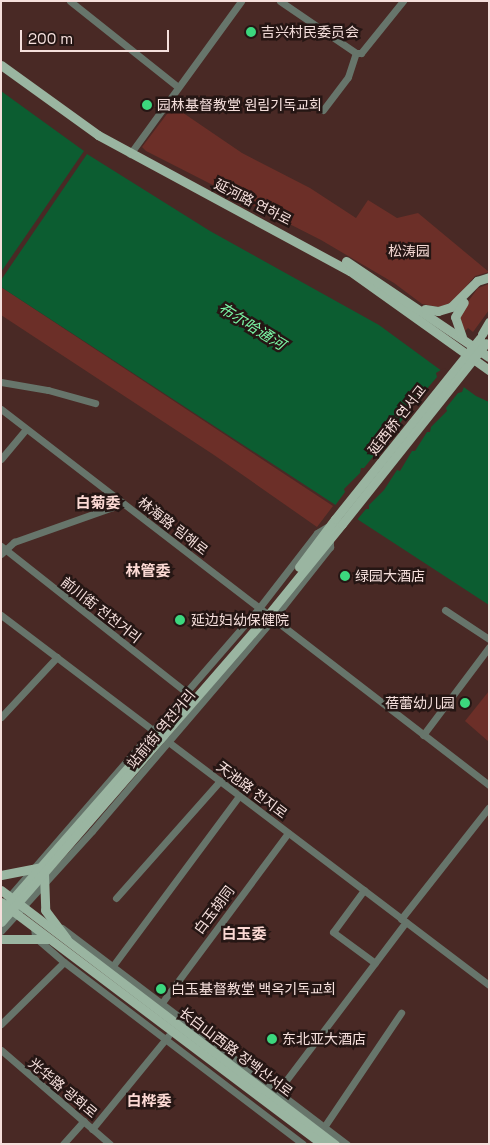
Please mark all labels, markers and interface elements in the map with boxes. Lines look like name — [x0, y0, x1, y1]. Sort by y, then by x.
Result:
scale bar — [22, 20, 171, 52]
place label: 吉兴村民委员会 — [261, 24, 359, 40]
marker: 吉兴村民委员会 — [245, 26, 257, 38]
text: 200 m — [28, 29, 73, 48]
place label: 园林基督教堂 원림기독교회 — [157, 97, 322, 113]
marker: 园林基督教堂 원림기독교회 — [141, 99, 153, 111]
street label: 延河路 연하로 — [212, 175, 294, 229]
park label: 松涛园 — [388, 243, 430, 259]
water label: 布尔哈通河 — [215, 298, 289, 354]
street label: 延西桥 연서교 — [364, 382, 430, 458]
street label: 林海路 림해로 — [135, 493, 211, 559]
district label: 白菊委 — [76, 494, 120, 512]
district label: 林管委 — [126, 562, 170, 580]
place label: 绿园大酒店 — [355, 568, 425, 584]
marker: 绿园大酒店 — [339, 570, 351, 582]
street label: 前川街 전천거리 — [58, 573, 144, 647]
place label: 延边妇幼保健院 — [191, 612, 289, 628]
marker: 延边妇幼保健院 — [173, 613, 187, 627]
street label: 站前街 역전거리 — [123, 686, 199, 772]
place label: 蓓蕾幼儿园 — [385, 695, 455, 711]
marker: 蓓蕾幼儿园 — [459, 697, 471, 709]
street label: 天池路 천지로 — [213, 758, 291, 822]
street label: 白玉胡同 — [190, 883, 238, 937]
district label: 白玉委 — [222, 925, 266, 943]
place label: 白玉基督教堂 백옥기독교회 — [171, 981, 336, 997]
marker: 白玉基督教堂 백옥기독교회 — [155, 983, 167, 995]
street label: 长白山西路 장백산서로 — [176, 1004, 296, 1100]
place label: 东北亚大酒店 — [282, 1031, 366, 1047]
marker: 东北亚大酒店 — [266, 1033, 278, 1045]
street label: 光华路 광화로 — [25, 1054, 101, 1122]
district label: 白桦委 — [127, 1092, 171, 1110]

